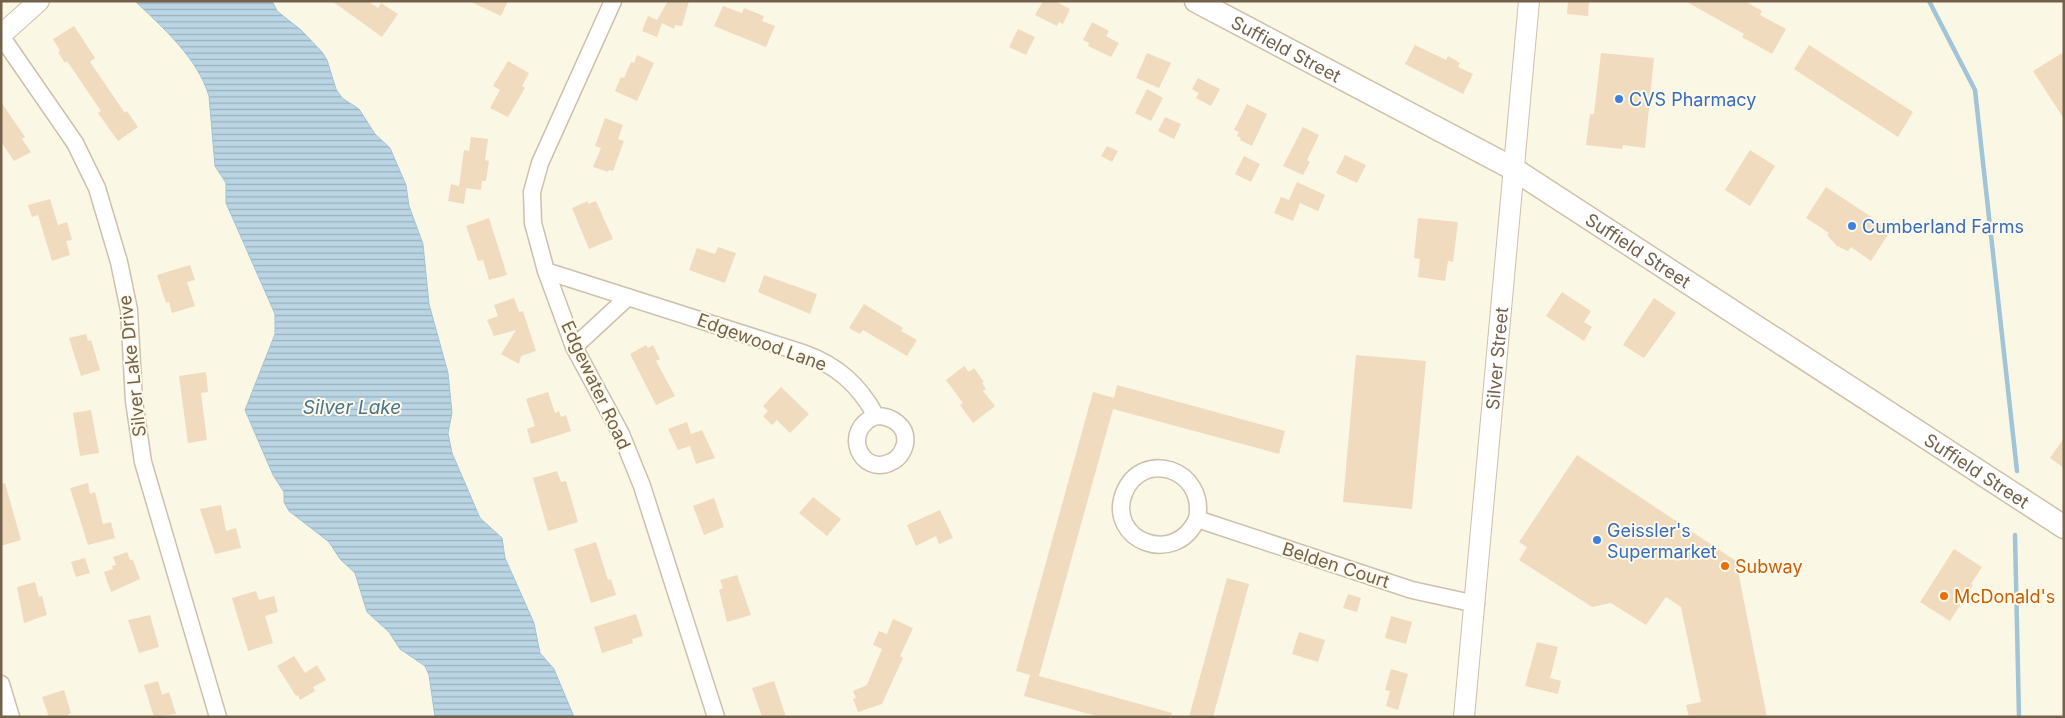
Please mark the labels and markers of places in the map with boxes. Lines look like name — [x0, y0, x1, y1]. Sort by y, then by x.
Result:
place label: CVS Pharmacy — [1629, 89, 1756, 110]
marker: CVS Pharmacy — [1613, 93, 1625, 105]
place label: Cumberland Farms — [1862, 216, 2024, 237]
marker: Cumberland Farms — [1846, 220, 1858, 232]
place label: Geissler's Supermarket — [1607, 520, 1717, 562]
marker: Geissler's Supermarket — [1591, 534, 1603, 546]
place label: Subway — [1735, 556, 1803, 577]
marker: Subway — [1719, 560, 1731, 572]
place label: McDonald's — [1954, 586, 2055, 607]
marker: McDonald's — [1938, 590, 1950, 602]

